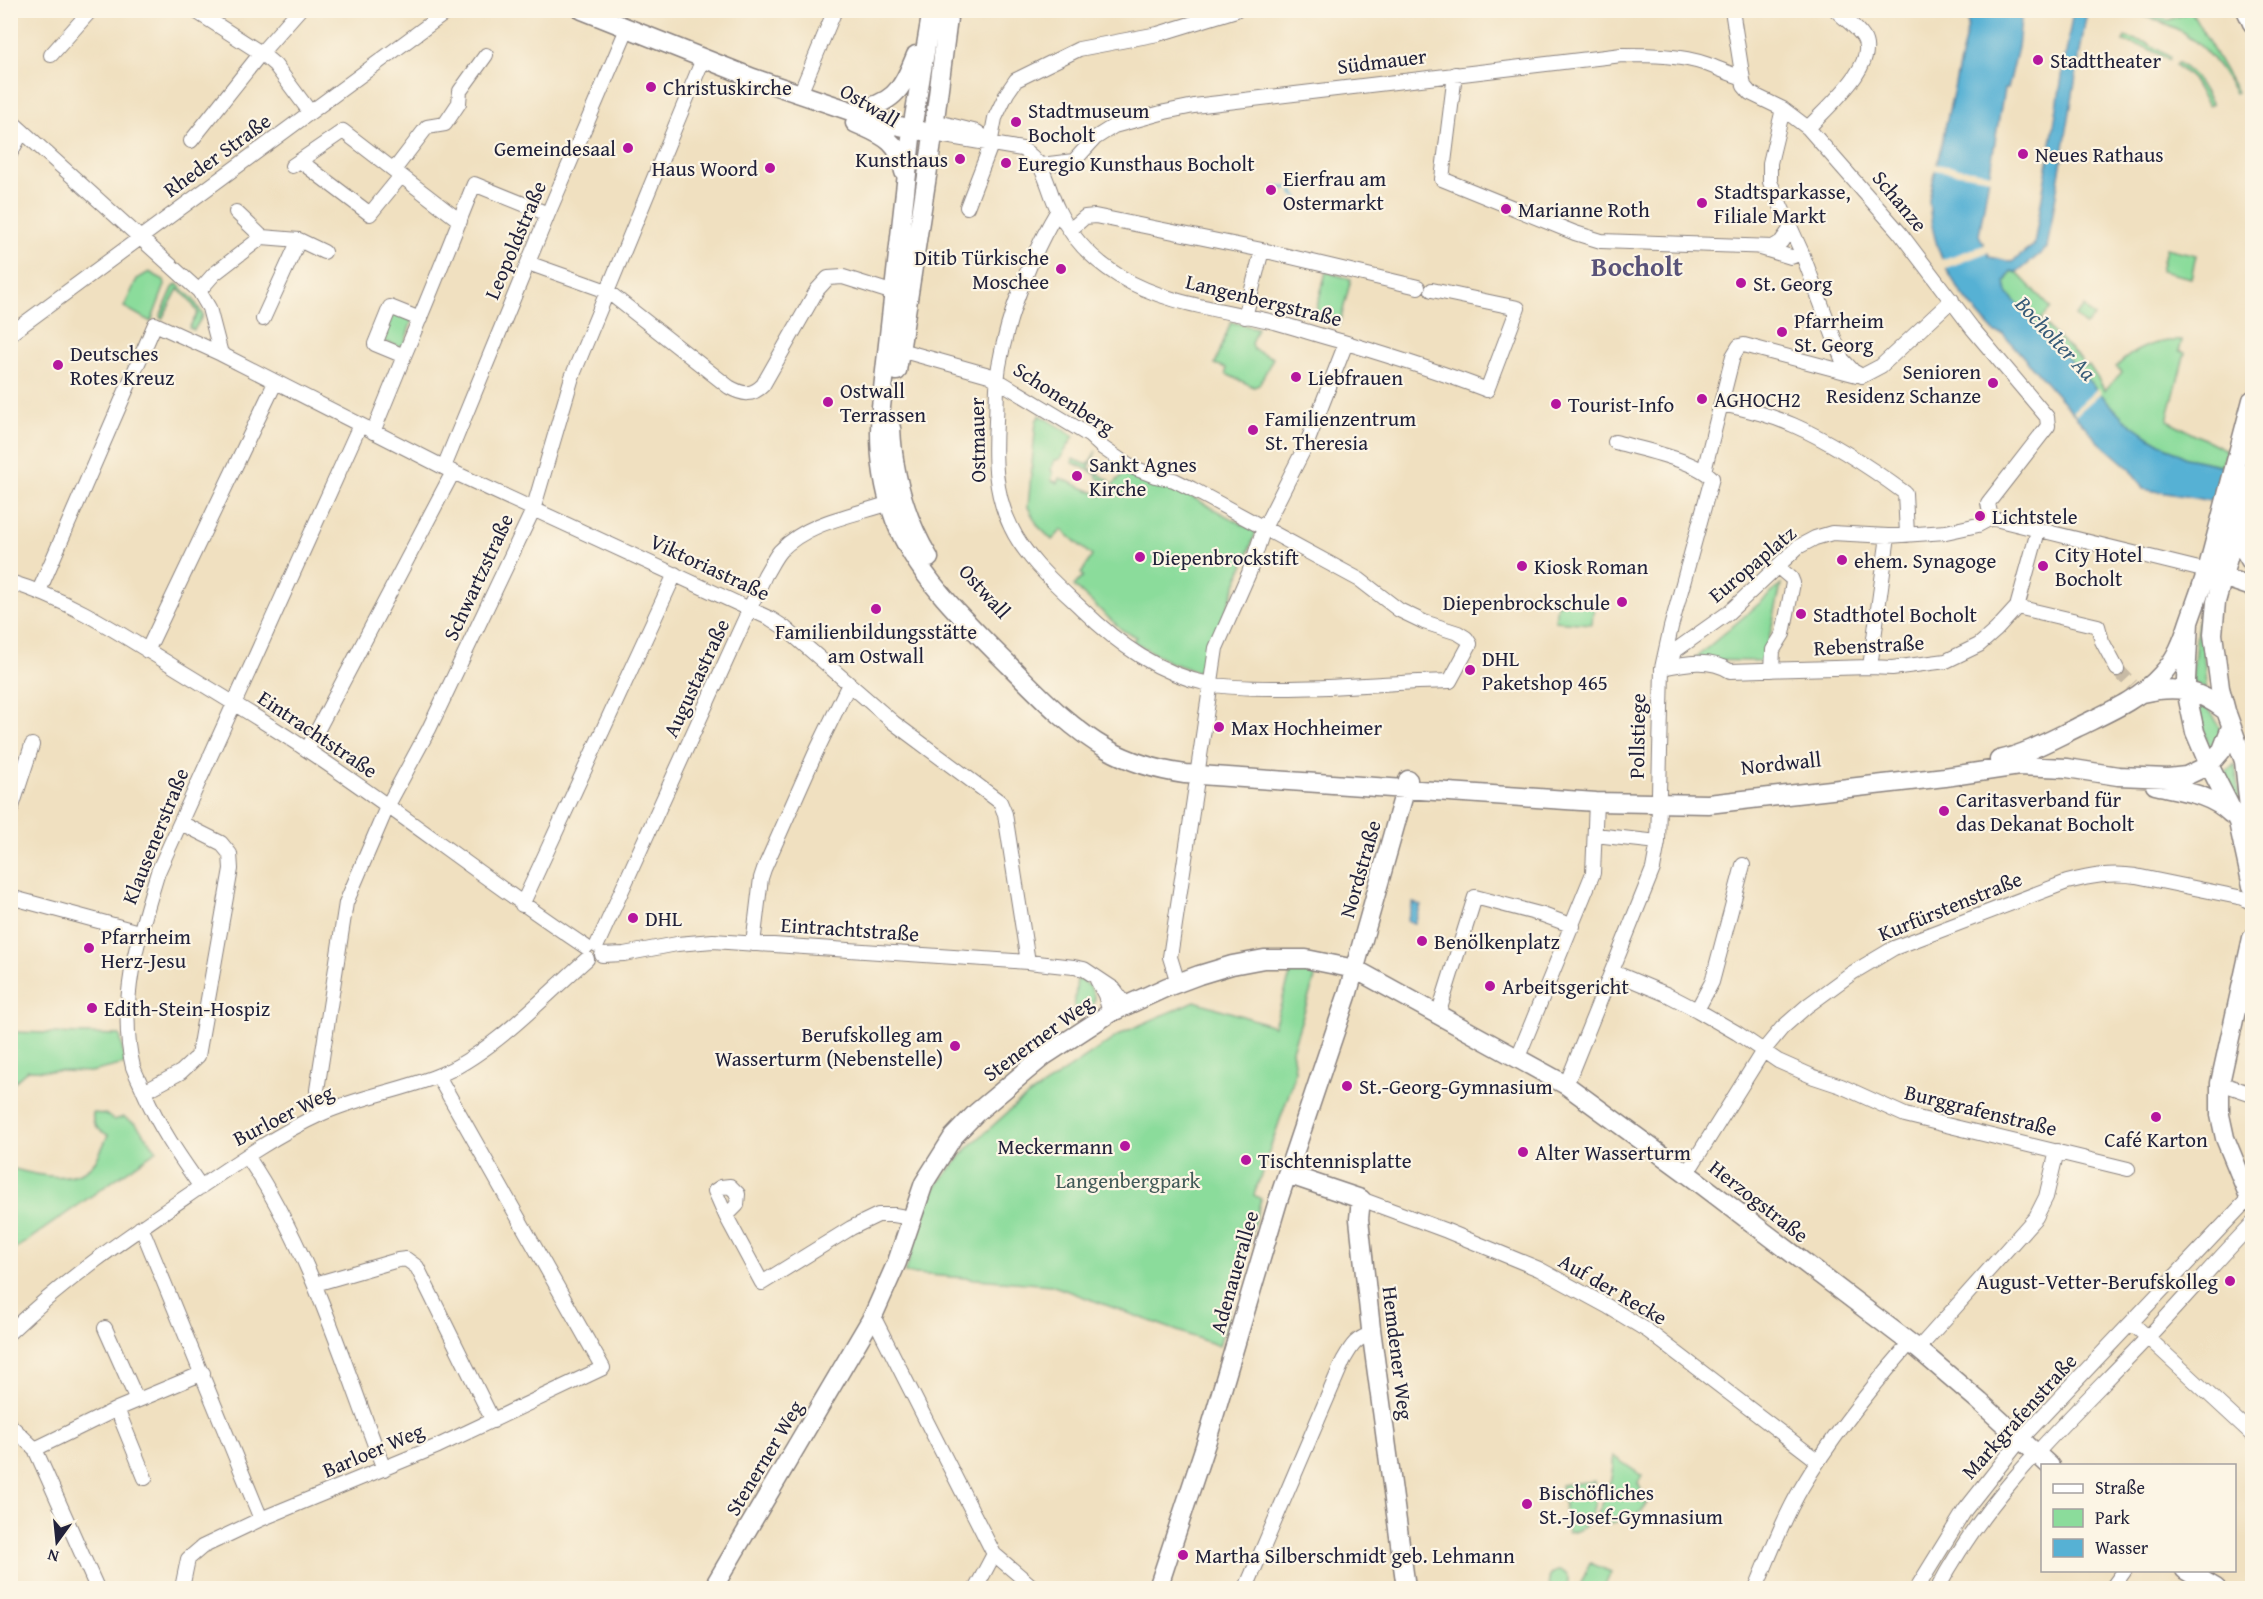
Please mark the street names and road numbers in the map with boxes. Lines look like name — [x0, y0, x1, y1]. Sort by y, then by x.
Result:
street label: Südmauer — [1336, 40, 1429, 82]
street label: Ostwall — [834, 75, 906, 135]
street label: Rheder Straße — [157, 105, 277, 205]
street label: Schanze — [1865, 164, 1935, 239]
street label: Leopoldstraße — [476, 176, 554, 304]
street label: Langenbergstraße — [1183, 266, 1346, 334]
street label: Schonenberg — [1007, 354, 1121, 443]
street label: Ostmauer — [961, 397, 993, 483]
street label: Schwartzstraße — [435, 508, 521, 646]
street label: Europaplatz — [1701, 518, 1803, 610]
street label: Viktoriastraße — [645, 526, 775, 608]
street label: Ostwall — [952, 557, 1018, 626]
street label: Augustastraße — [655, 613, 737, 743]
street label: Rebenstraße — [1813, 627, 1925, 663]
street label: Eintrachtstraße — [252, 682, 384, 786]
street label: Pollstiege — [1621, 693, 1653, 779]
street label: Nordwall — [1739, 743, 1823, 783]
street label: Klausenerstraße — [114, 763, 196, 909]
street label: Nordstraße — [1331, 816, 1389, 922]
street label: Kurfürstenstraße — [1873, 863, 2027, 949]
street label: Eintrachtstraße — [780, 909, 920, 949]
street label: Stenerner Weg — [976, 987, 1100, 1089]
street label: Burloer Weg — [227, 1076, 339, 1154]
street label: Burggrafenstraße — [1902, 1076, 2061, 1144]
street label: Herzogstraße — [1703, 1152, 1816, 1250]
street label: Adenauerallee — [1202, 1207, 1266, 1337]
street label: Auf der Recke — [1553, 1245, 1673, 1333]
street label: Hemdener Weg — [1374, 1284, 1422, 1422]
street label: Markgrafenstraße — [1954, 1346, 2084, 1486]
street label: Stenerner Weg — [717, 1394, 811, 1522]
street label: Barloer Weg — [317, 1415, 429, 1485]

